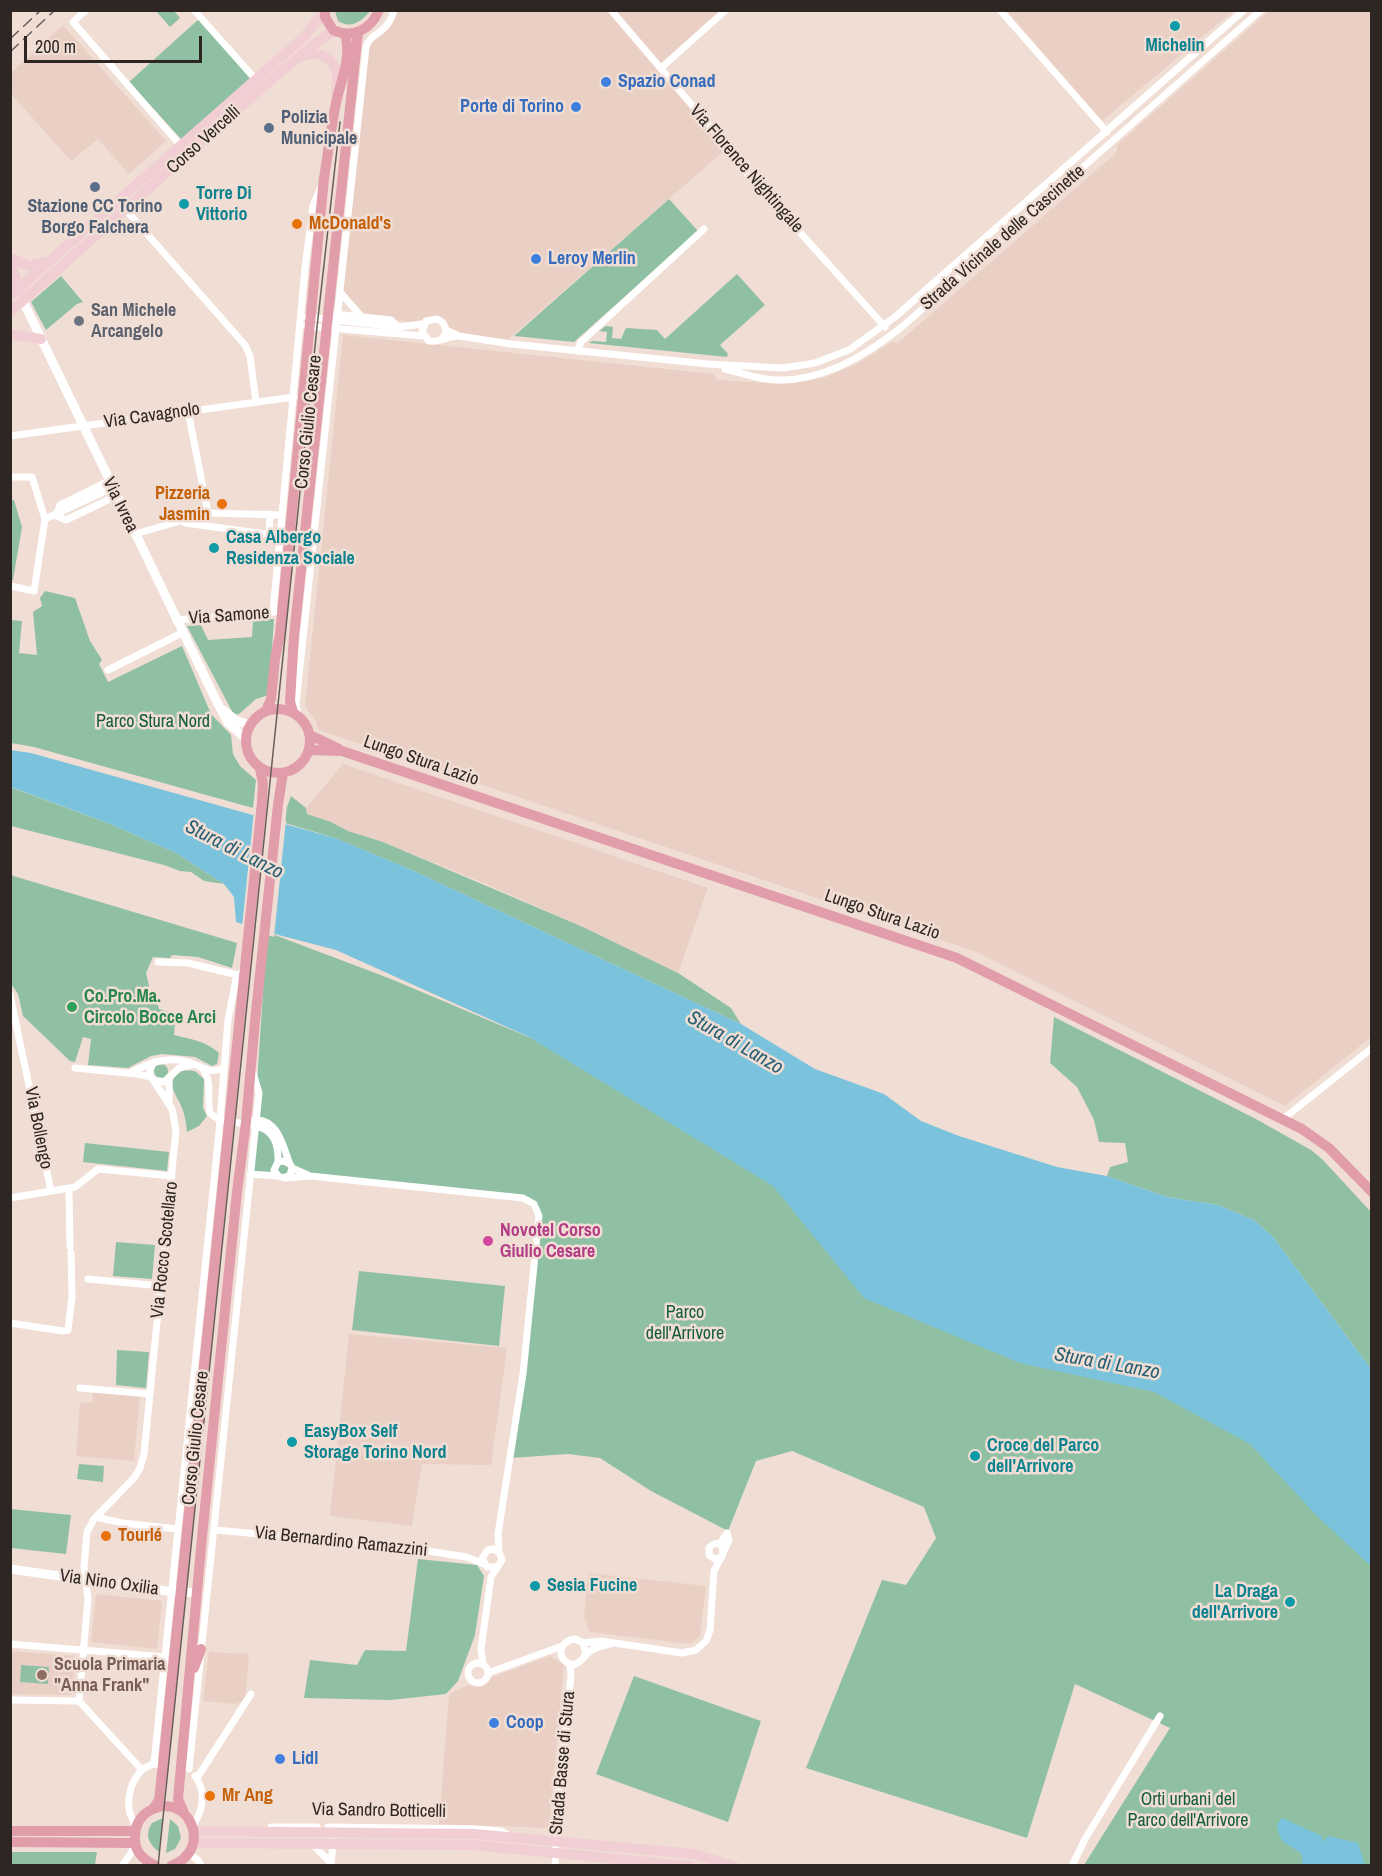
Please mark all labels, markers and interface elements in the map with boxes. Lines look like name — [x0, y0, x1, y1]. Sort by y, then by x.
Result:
marker: Michelin — [1168, 19, 1182, 33]
scale bar — [27, 24, 206, 62]
text: 200 m — [35, 34, 76, 59]
place label: Michelin — [1145, 35, 1205, 57]
place label: Spazio Conad — [618, 71, 716, 93]
marker: Spazio Conad — [599, 75, 613, 89]
place label: Porte di Torino — [460, 96, 564, 118]
marker: Porte di Torino — [569, 100, 583, 114]
street label: Via Florence Nightingale — [684, 100, 808, 238]
street label: Corso Vercelli — [163, 101, 245, 179]
place label: Polizia Municipale — [281, 107, 357, 150]
marker: Polizia Municipale — [262, 121, 276, 135]
street label: Strada Vicinale delle Cascinette — [916, 161, 1090, 315]
marker: Stazione CC Torino Borgo Falchera — [88, 180, 102, 194]
place label: Torre Di Vittorio — [196, 183, 252, 226]
place label: Stazione CC Torino Borgo Falchera — [27, 196, 163, 238]
marker: Torre Di Vittorio — [177, 197, 191, 211]
place label: McDonald's — [309, 213, 391, 235]
marker: McDonald's — [290, 217, 304, 231]
place label: Leroy Merlin — [548, 248, 636, 270]
marker: Leroy Merlin — [529, 252, 543, 266]
place label: San Michele Arcangelo — [91, 300, 176, 342]
marker: San Michele Arcangelo — [72, 314, 86, 328]
street label: Corso Giulio Cesare — [291, 354, 327, 490]
street label: Via Cavagnolo — [103, 399, 201, 433]
street label: Via Ivrea — [97, 474, 143, 536]
place label: Pizzeria Jasmin — [155, 483, 210, 526]
marker: Pizzeria Jasmin — [215, 497, 229, 511]
place label: Casa Albergo Residenza Sociale — [226, 527, 355, 570]
marker: Casa Albergo Residenza Sociale — [207, 541, 221, 555]
street label: Via Samone — [188, 602, 270, 630]
park label: Parco Stura Nord — [96, 711, 210, 733]
street label: Lungo Stura Lazio — [360, 731, 482, 791]
water label: Stura di Lanzo — [181, 815, 287, 885]
street label: Lungo Stura Lazio — [821, 885, 943, 945]
place label: Co.Pro.Ma. Circolo Bocce Arci — [84, 986, 216, 1028]
marker: Co.Pro.Ma. Circolo Bocce Arci — [65, 1000, 79, 1014]
water label: Stura di Lanzo — [683, 1006, 787, 1080]
street label: Via Bollengo — [19, 1085, 57, 1171]
street label: Via Rocco Scotellaro — [147, 1180, 183, 1320]
place label: Novotel Corso Giulio Cesare — [500, 1220, 601, 1262]
marker: Novotel Corso Giulio Cesare — [481, 1234, 495, 1248]
park label: Parco dell'Arrivore — [646, 1302, 724, 1344]
water label: Stura di Lanzo — [1052, 1343, 1162, 1385]
street label: Corso Giulio Cesare — [178, 1370, 214, 1506]
place label: EasyBox Self Storage Torino Nord — [304, 1421, 446, 1464]
marker: EasyBox Self Storage Torino Nord — [285, 1435, 299, 1449]
place label: Croce del Parco dell'Arrivore — [987, 1435, 1099, 1478]
marker: Croce del Parco dell'Arrivore — [968, 1449, 982, 1463]
street label: Via Bernardino Ramazzini — [254, 1522, 428, 1562]
place label: Tourlé — [118, 1525, 162, 1547]
marker: Tourlé — [99, 1529, 113, 1543]
street label: Via Nino Oxilia — [58, 1565, 160, 1601]
place label: Sesia Fucine — [547, 1575, 637, 1597]
marker: Sesia Fucine — [528, 1579, 542, 1593]
place label: La Draga dell'Arrivore — [1192, 1581, 1278, 1624]
marker: La Draga dell'Arrivore — [1283, 1595, 1297, 1609]
place label: Scuola Primaria "Anna Frank" — [54, 1654, 166, 1696]
marker: Scuola Primaria "Anna Frank" — [35, 1668, 49, 1682]
street label: Strada Basse di Stura — [546, 1690, 580, 1836]
place label: Coop — [506, 1712, 544, 1734]
marker: Coop — [487, 1716, 501, 1730]
place label: Lidl — [292, 1748, 318, 1770]
marker: Lidl — [273, 1752, 287, 1766]
place label: Mr Ang — [222, 1785, 273, 1807]
marker: Mr Ang — [203, 1789, 217, 1803]
park label: Orti urbani del Parco dell'Arrivore — [1128, 1789, 1248, 1832]
street label: Via Sandro Botticelli — [312, 1799, 446, 1823]

